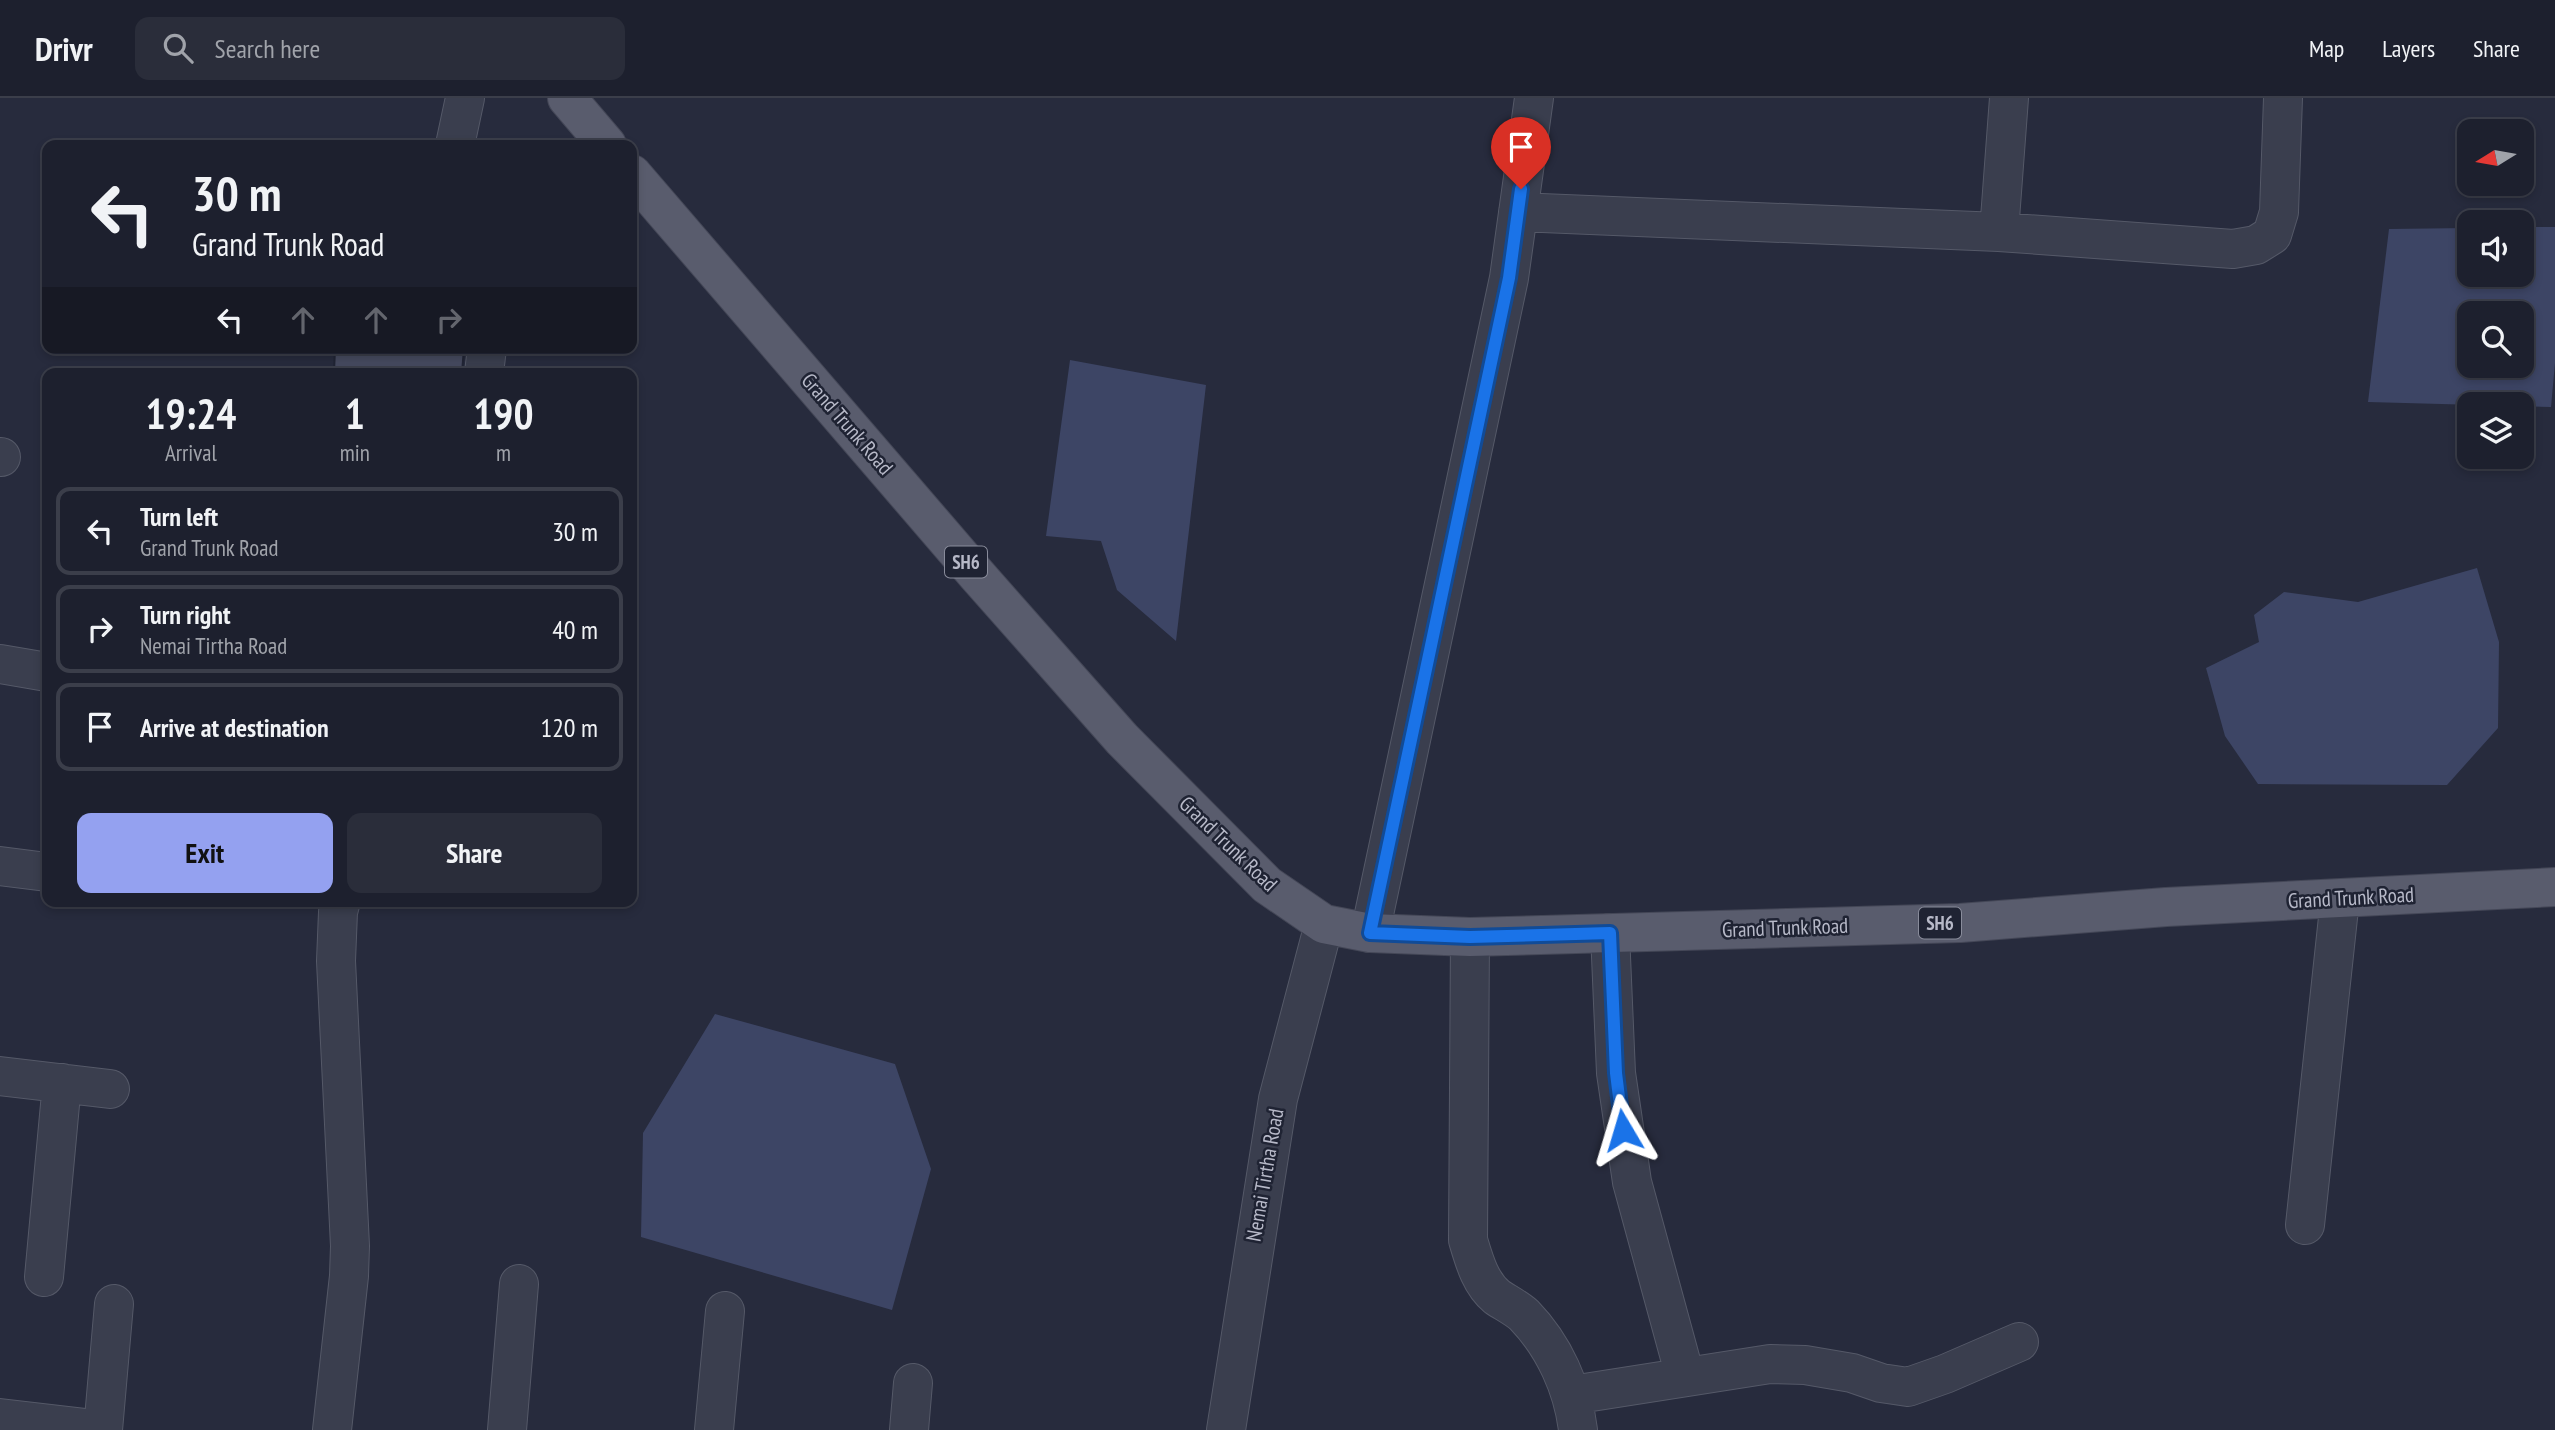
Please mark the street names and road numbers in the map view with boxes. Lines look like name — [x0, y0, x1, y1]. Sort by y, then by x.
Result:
street label: Grand Trunk Road — [796, 367, 899, 480]
road number: SH6 — [945, 547, 987, 578]
street label: Grand Trunk Road — [1174, 790, 1283, 897]
street label: Grand Trunk Road — [2287, 881, 2415, 914]
road number: SH6 — [1919, 908, 1961, 938]
street label: Grand Trunk Road — [1721, 912, 1849, 943]
street label: Nemai Tirtha Road — [1240, 1106, 1289, 1243]

